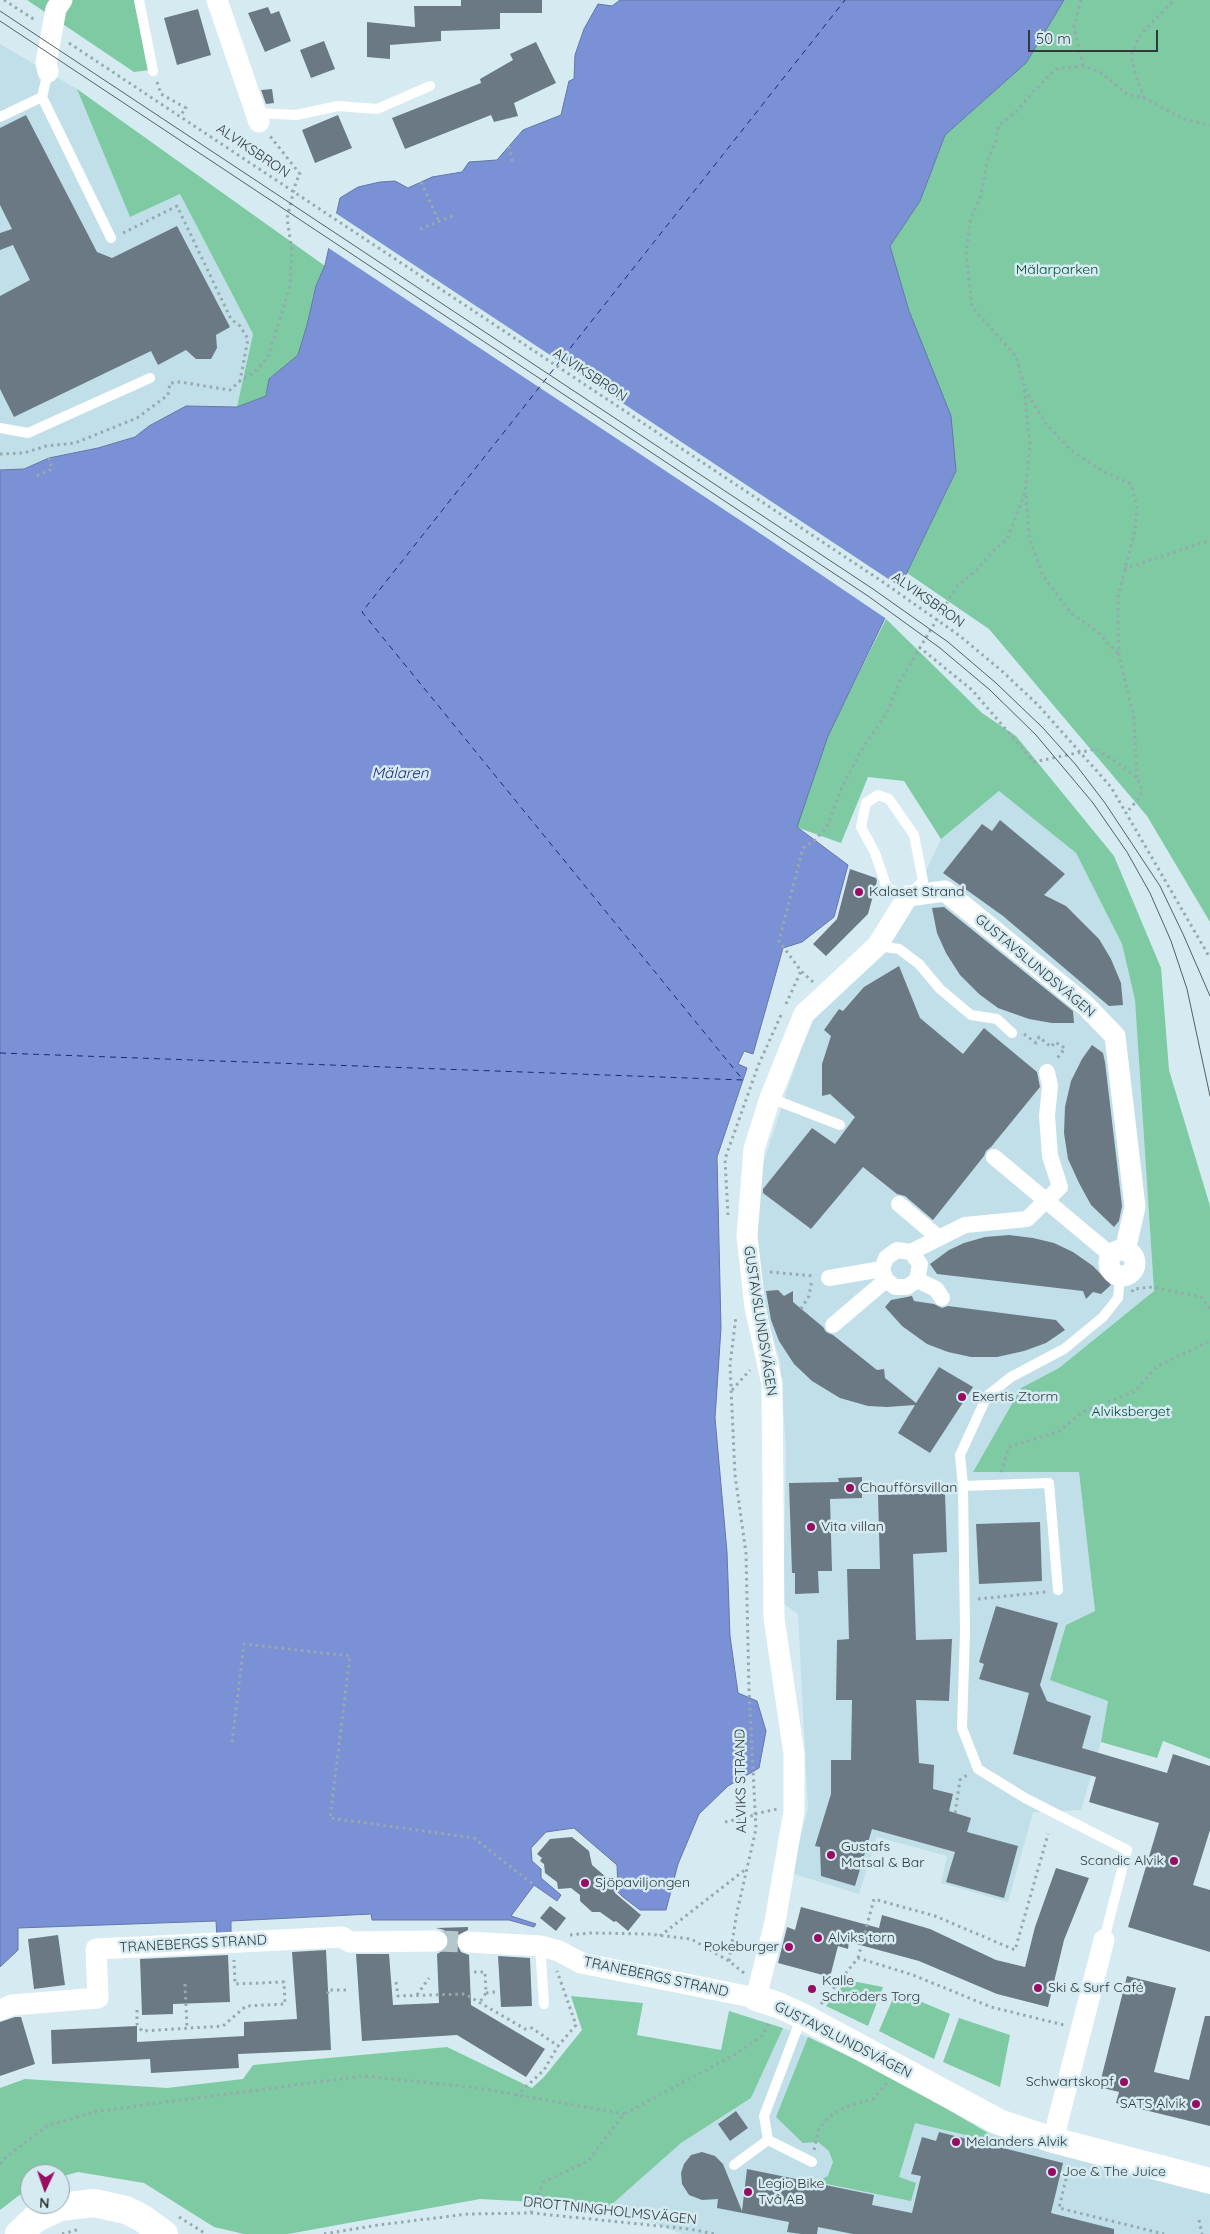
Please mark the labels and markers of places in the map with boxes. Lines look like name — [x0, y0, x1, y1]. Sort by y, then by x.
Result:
place label: Kalaset Strand — [869, 884, 965, 900]
marker: Kalaset Strand — [853, 886, 865, 898]
place label: Exertis Ztorm — [972, 1389, 1058, 1405]
marker: Exertis Ztorm — [956, 1391, 968, 1403]
place label: Chaufförsvillan — [860, 1480, 957, 1496]
marker: Chaufförsvillan — [844, 1482, 856, 1494]
place label: Vita villan — [821, 1519, 884, 1535]
marker: Vita villan — [805, 1521, 817, 1533]
place label: Gustafs Matsal & Bar — [841, 1839, 925, 1871]
marker: Gustafs Matsal & Bar — [825, 1849, 837, 1861]
place label: Scandic Alvik — [1080, 1853, 1164, 1869]
marker: Scandic Alvik — [1168, 1855, 1180, 1867]
place label: Sjöpaviljongen — [595, 1875, 690, 1891]
marker: Sjöpaviljongen — [579, 1877, 591, 1889]
place label: Alviks torn — [828, 1930, 895, 1946]
marker: Alviks torn — [812, 1932, 824, 1944]
place label: Pokeburger — [704, 1939, 779, 1955]
marker: Pokeburger — [783, 1941, 795, 1953]
place label: Kalle Schröders Torg — [822, 1973, 920, 2005]
place label: Ski & Surf Café — [1048, 1980, 1144, 1996]
marker: Ski & Surf Café — [1032, 1982, 1044, 1994]
marker: Kalle Schröders Torg — [806, 1983, 818, 1995]
place label: Schwartskopf — [1026, 2074, 1114, 2090]
marker: Schwartskopf — [1118, 2076, 1130, 2088]
place label: SATS Alvik — [1120, 2096, 1186, 2112]
marker: SATS Alvik — [1190, 2098, 1202, 2110]
place label: Melanders Alvik — [966, 2134, 1067, 2150]
marker: Melanders Alvik — [950, 2136, 962, 2148]
place label: Joe & The Juice — [1062, 2164, 1166, 2180]
marker: Joe & The Juice — [1046, 2166, 1058, 2178]
place label: Legio Bike Två AB — [758, 2176, 824, 2208]
marker: Legio Bike Två AB — [742, 2186, 754, 2198]

